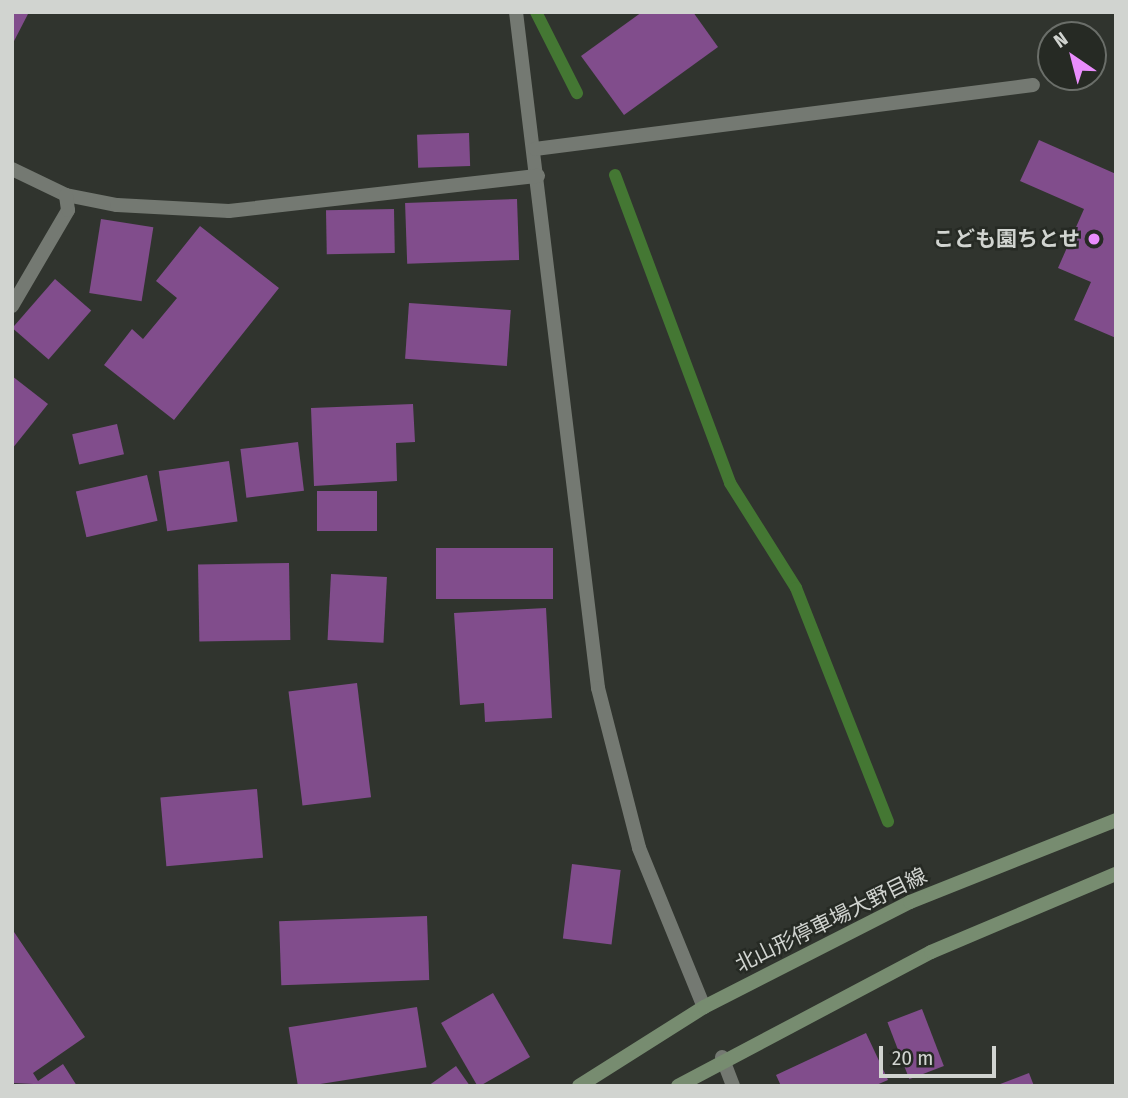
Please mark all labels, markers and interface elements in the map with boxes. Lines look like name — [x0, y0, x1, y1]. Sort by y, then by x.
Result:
north arrow — [1037, 21, 1107, 91]
text: N — [1050, 27, 1072, 53]
place label: こども園ちとせ — [933, 226, 1080, 252]
marker: こども園ちとせ — [1086, 231, 1102, 247]
street label: 北山形停車場大野目線 — [731, 863, 931, 977]
scale bar — [883, 1032, 1000, 1076]
text: 20 m — [892, 1045, 933, 1071]

